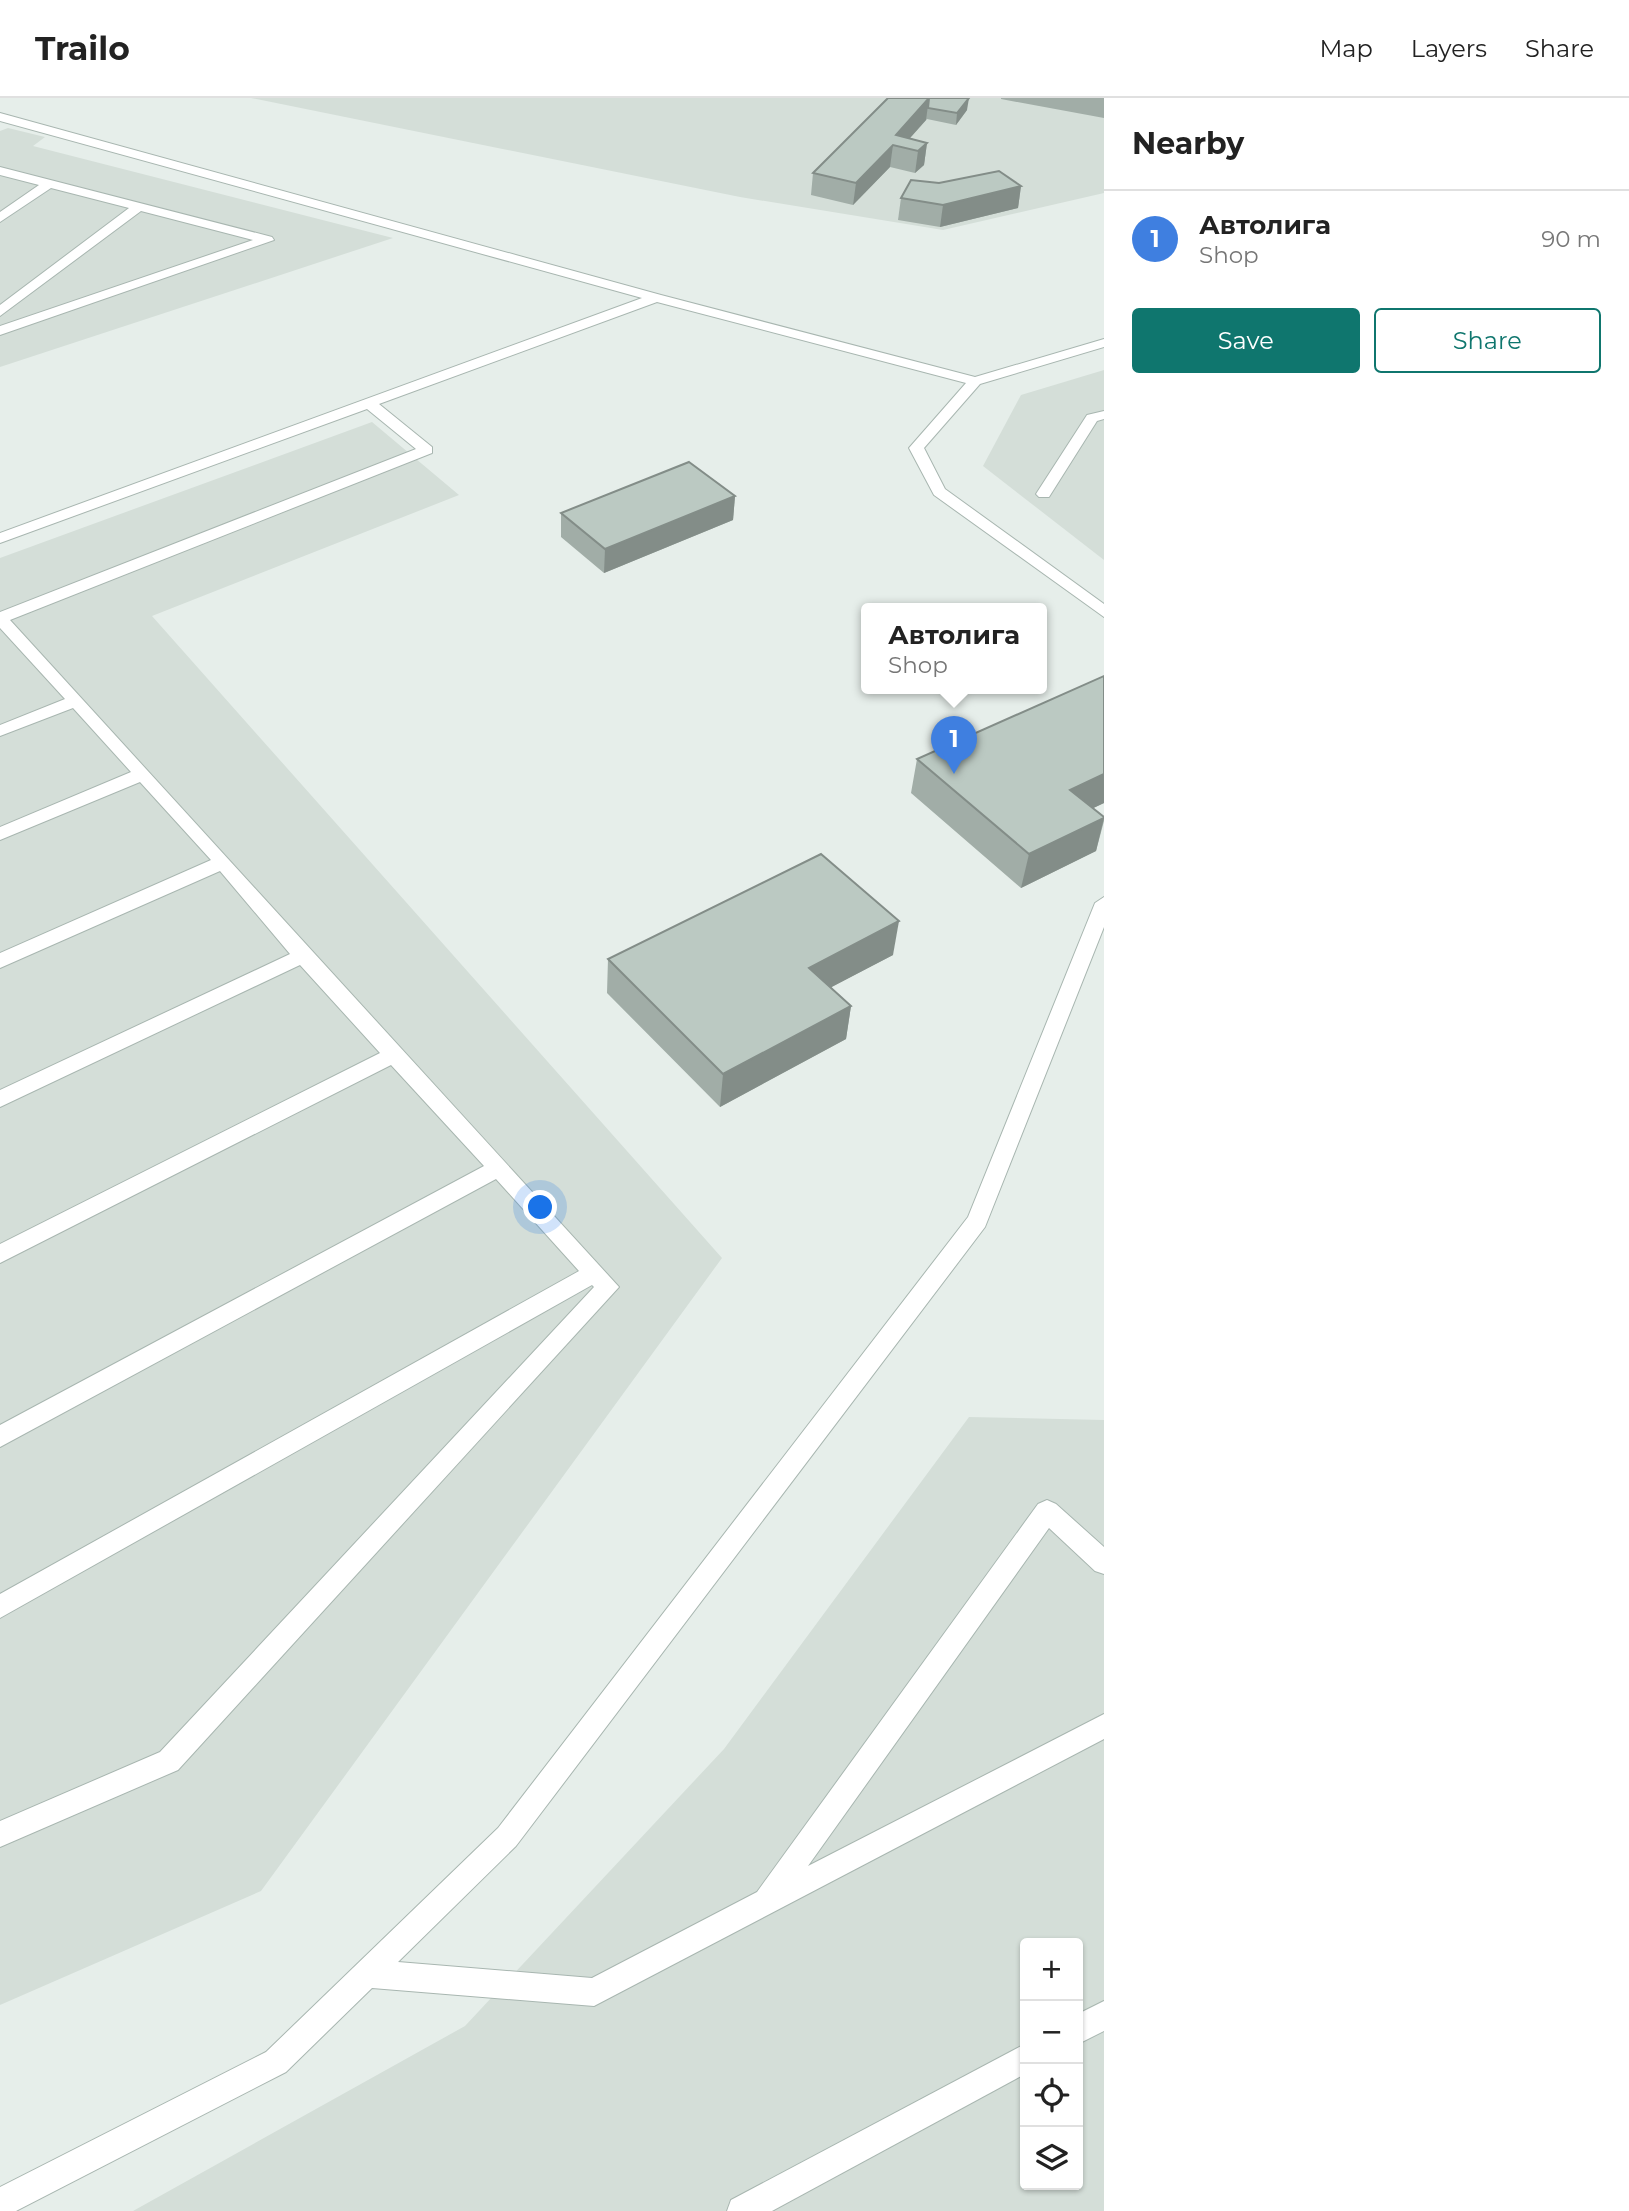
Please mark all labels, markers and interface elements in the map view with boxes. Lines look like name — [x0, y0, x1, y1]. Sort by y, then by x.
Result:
text: Trailo — [35, 28, 130, 68]
text: Map — [1319, 34, 1373, 63]
text: Layers — [1411, 34, 1487, 63]
text: Share — [1525, 34, 1594, 63]
text: Nearby — [1132, 125, 1244, 162]
text: Автолига — [1199, 209, 1331, 241]
text: 1 — [1150, 225, 1160, 253]
text: 90 m — [1541, 225, 1601, 253]
text: Shop — [1199, 241, 1259, 269]
button: Save — [1132, 308, 1360, 373]
button: Share — [1374, 308, 1601, 373]
popup — [861, 603, 1047, 694]
text: Автолига — [888, 619, 1020, 651]
text: Shop — [888, 651, 948, 679]
pin: 1 — [931, 716, 977, 774]
your location — [523, 1190, 557, 1224]
map controls — [1020, 1938, 1083, 2190]
button: + — [1020, 1938, 1083, 2001]
button: − — [1020, 2001, 1083, 2064]
button: locate — [1020, 2064, 1083, 2127]
button: layers — [1020, 2127, 1083, 2190]

